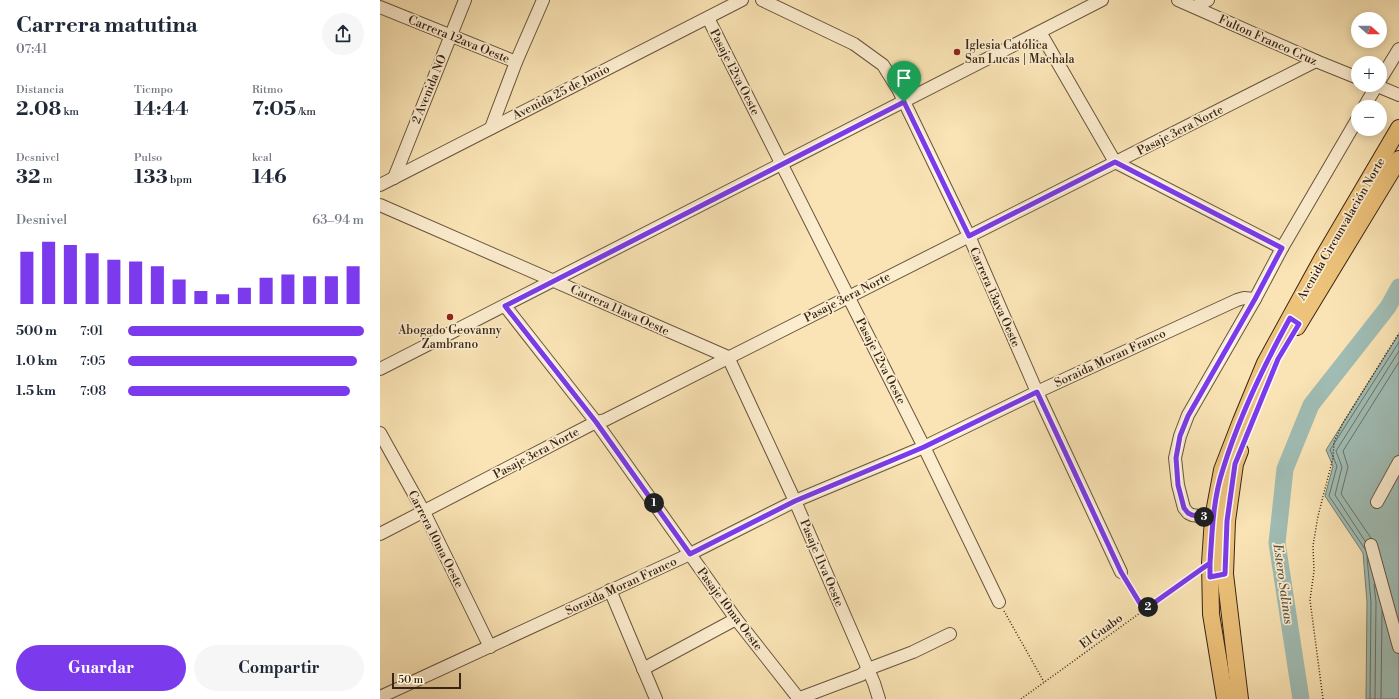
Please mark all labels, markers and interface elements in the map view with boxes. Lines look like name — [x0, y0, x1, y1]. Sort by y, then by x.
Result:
text: Carrera matutina — [16, 12, 198, 39]
street label: Carrera 12ava Oeste — [406, 12, 512, 67]
street label: Fulton Franco Cruz — [1216, 12, 1320, 69]
north arrow — [1351, 12, 1387, 48]
map controls — [1351, 12, 1387, 136]
button: share — [322, 13, 364, 55]
street label: Pasaje 12va Oeste — [706, 26, 763, 118]
place label: Iglesia Católica San Lucas | Machala — [965, 38, 1076, 67]
text: 07:41 — [16, 41, 47, 57]
marker: Iglesia Católica San Lucas | Machala — [952, 47, 962, 57]
street label: 2 Avenida NO — [409, 52, 450, 126]
button: + — [1351, 56, 1387, 92]
street label: Avenida 25 de Junio — [509, 61, 613, 124]
pin — [887, 61, 921, 102]
icon: arrive — [893, 67, 915, 89]
text: Distancia — [16, 83, 64, 97]
text: Tiempo — [134, 83, 173, 97]
text: Ritmo — [252, 83, 283, 97]
text: 2.08 — [16, 97, 61, 122]
text: 14:44 — [134, 97, 189, 122]
text: 7:05 — [252, 97, 296, 122]
button: − — [1351, 100, 1387, 136]
street label: Pasaje 3era Norte — [1134, 102, 1226, 159]
text: km — [61, 105, 79, 119]
text: /km — [296, 105, 316, 119]
text: Desnivel — [16, 151, 59, 165]
text: Pulso — [134, 151, 162, 165]
text: kcal — [252, 151, 272, 165]
street label: Avenida Circunvalación Norte — [1294, 155, 1389, 304]
text: 32 — [16, 165, 41, 190]
text: 133 — [134, 165, 168, 190]
text: 146 — [252, 165, 287, 190]
text: m — [41, 173, 52, 187]
text: bpm — [168, 173, 192, 187]
text: Desnivel — [16, 212, 67, 228]
text: 63–94 m — [312, 212, 364, 228]
street label: Carrera 13ava Oeste — [966, 245, 1023, 350]
street label: Pasaje 3era Norte — [801, 269, 893, 326]
street label: Carrera 11ava Oeste — [568, 282, 672, 339]
marker: Abogado Geovanny Zambrano — [445, 312, 455, 322]
street label: Pasaje 12va Oeste — [852, 315, 909, 407]
text: 500 m — [16, 323, 57, 339]
text: 7:01 — [80, 323, 103, 339]
place label: Abogado Geovanny Zambrano — [397, 323, 502, 352]
street label: Soraida Moran Franco — [1052, 326, 1169, 391]
text: 1.0 km — [16, 353, 57, 369]
text: 7:05 — [80, 353, 105, 369]
text: 1.5 km — [16, 383, 56, 399]
text: 7:08 — [80, 383, 106, 399]
street label: Pasaje 3era Norte — [491, 425, 582, 482]
street label: Carrera 10ma Oeste — [404, 488, 467, 590]
pin: 1 — [644, 493, 664, 513]
text: 1 — [651, 496, 657, 510]
pin: 3 — [1194, 507, 1214, 527]
text: 3 — [1201, 510, 1207, 524]
street label: Pasaje 11va Oeste — [796, 517, 847, 609]
water label: Estero Salinas — [1269, 542, 1297, 625]
street label: Soraida Moran Franco — [563, 554, 680, 619]
street label: Pasaje 10ma Oeste — [693, 565, 766, 654]
pin: 2 — [1138, 597, 1158, 617]
text: 2 — [1145, 600, 1151, 614]
street label: El Guabo — [1077, 611, 1126, 652]
button: Guardar — [16, 645, 186, 691]
button: Compartir — [194, 645, 364, 691]
scale bar — [392, 671, 461, 690]
text: 50 m — [398, 673, 423, 687]

